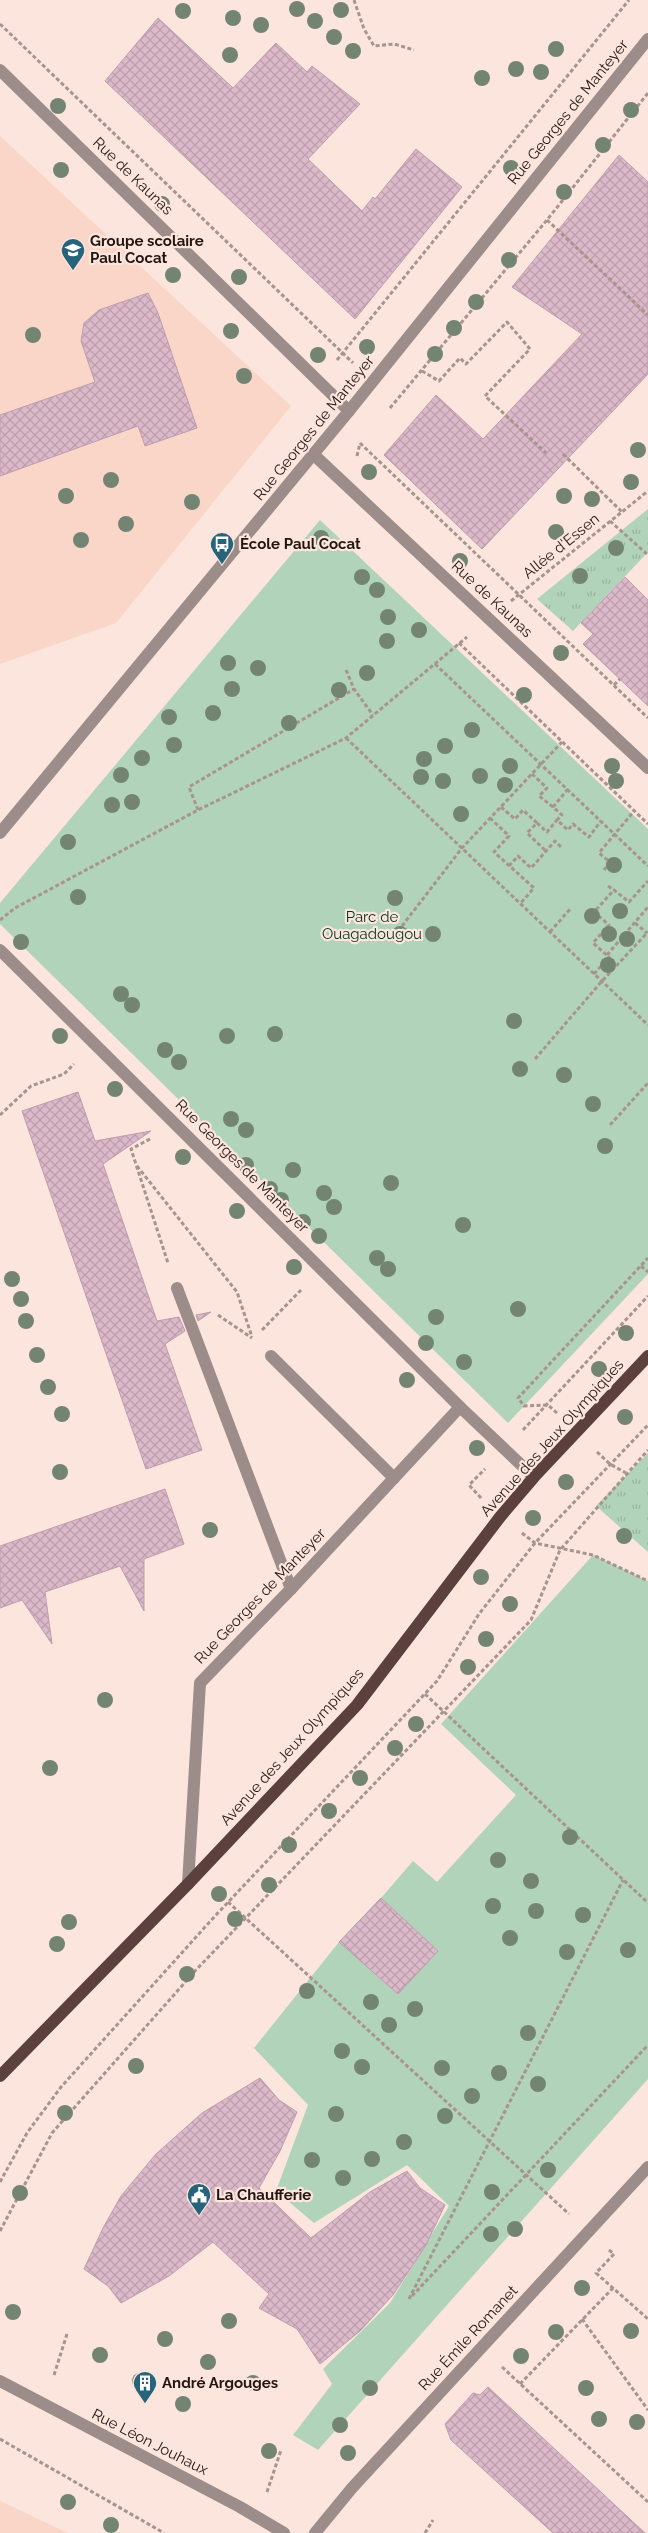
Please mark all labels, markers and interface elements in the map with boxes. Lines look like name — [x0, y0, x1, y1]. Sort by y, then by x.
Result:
street label: Rue Georges de Manteyer — [504, 35, 632, 188]
street label: Rue de Kaunas — [89, 133, 177, 219]
place label: Groupe scolaire Paul Cocat — [90, 232, 204, 267]
school or university icon: Groupe scolaire Paul Cocat — [60, 237, 86, 271]
street label: Rue Georges de Manteyer — [250, 351, 378, 504]
street label: Allée d'Essen — [519, 510, 603, 582]
bus stop icon: École Paul Cocat — [209, 531, 235, 565]
place label: École Paul Cocat — [240, 535, 361, 553]
street label: Rue de Kaunas — [448, 557, 536, 641]
park label: Parc de Ouagadougou — [322, 908, 422, 943]
street label: Rue Georges de Manteyer — [172, 1096, 313, 1237]
street label: Avenue des Jeux Olympiques — [477, 1356, 627, 1520]
street label: Rue Georges de Manteyer — [191, 1524, 330, 1667]
street label: Avenue des Jeux Olympiques — [217, 1665, 367, 1829]
public building icon: La Chaufferie — [186, 2182, 212, 2216]
place label: La Chaufferie — [216, 2186, 311, 2204]
street label: Rue Émile Romanet — [415, 2282, 521, 2394]
building icon: André Argouges — [132, 2370, 158, 2404]
place label: André Argouges — [162, 2374, 278, 2392]
street label: Rue Léon Jouhaux — [89, 2405, 211, 2479]

